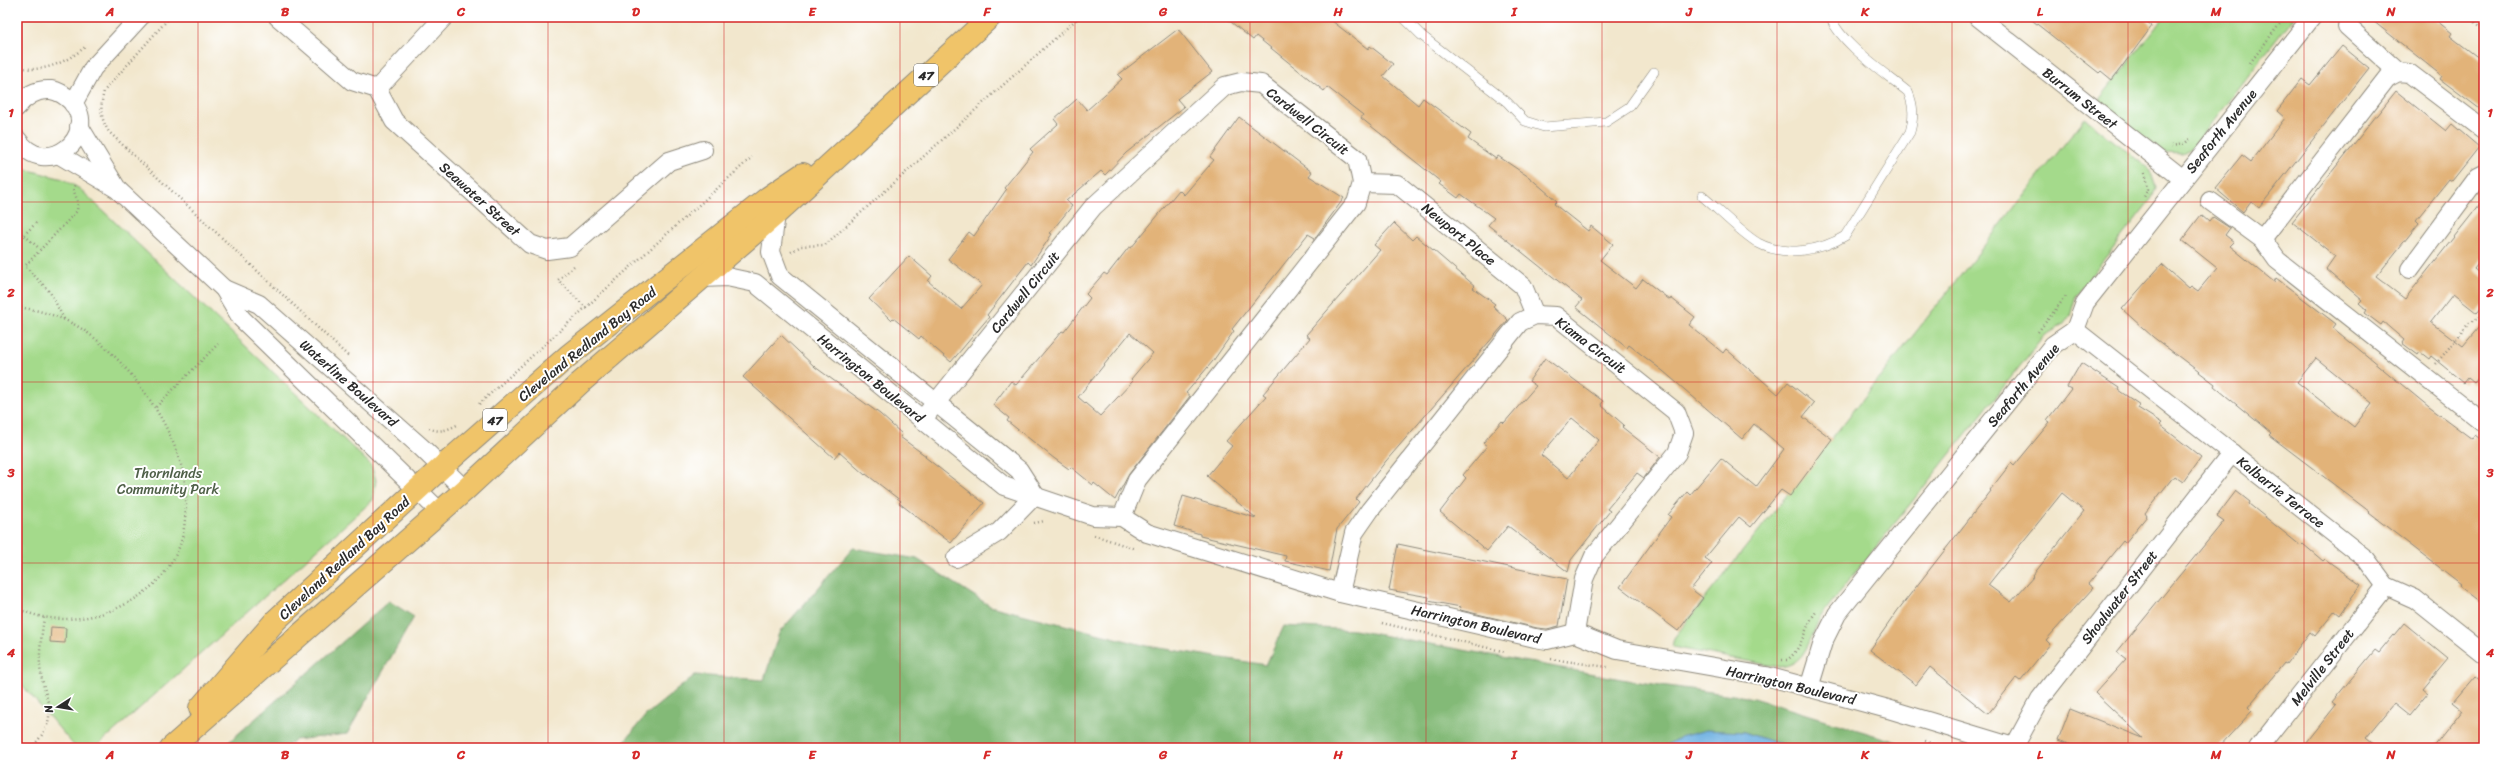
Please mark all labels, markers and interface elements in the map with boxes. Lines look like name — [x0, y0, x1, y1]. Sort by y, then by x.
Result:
text: A — [105, 0, 114, 23]
text: B — [281, 0, 290, 23]
text: C — [456, 0, 466, 23]
text: D — [632, 0, 640, 23]
text: E — [808, 0, 817, 23]
text: F — [982, 0, 991, 23]
text: G — [1158, 0, 1168, 23]
text: H — [1332, 0, 1343, 23]
text: I — [1510, 0, 1518, 23]
text: J — [1685, 0, 1693, 23]
text: K — [1860, 0, 1870, 23]
text: L — [2037, 0, 2044, 23]
text: M — [2210, 0, 2222, 23]
text: N — [2385, 0, 2396, 23]
street label: Burrum Street — [2037, 61, 2124, 137]
road number: 47 — [914, 64, 938, 86]
street label: Cardwell Circuit — [1261, 81, 1355, 162]
street label: Seaforth Avenue — [2179, 83, 2264, 179]
text: 1 — [8, 101, 14, 124]
text: 1 — [2487, 101, 2493, 124]
street label: Seawater Street — [433, 156, 527, 244]
street label: Newport Place — [1416, 196, 1502, 273]
street label: Cardwell Circuit — [984, 246, 1067, 339]
street label: Cleveland Redland Bay Road — [512, 279, 664, 408]
text: 2 — [6, 281, 15, 304]
text: 2 — [2485, 281, 2494, 304]
street label: Kiama Circuit — [1550, 310, 1632, 381]
street label: Harrington Boulevard — [811, 327, 931, 431]
street label: Waterline Boulevard — [294, 333, 405, 435]
street label: Seaforth Avenue — [1981, 338, 2066, 433]
road number: 47 — [483, 409, 507, 431]
street label: Kalbarrie Terrace — [2231, 450, 2330, 535]
text: 3 — [6, 461, 15, 484]
park label: Thornlands Community Park — [117, 461, 220, 502]
text: 3 — [2485, 461, 2494, 484]
street label: Cleveland Redland Bay Road — [273, 489, 417, 626]
street label: Shoalwater Street — [2074, 545, 2164, 650]
street label: Harrington Boulevard — [1409, 597, 1545, 652]
street label: Melville Street — [2284, 623, 2361, 711]
text: 4 — [6, 641, 16, 664]
text: 4 — [2485, 641, 2495, 664]
street label: Harrington Boulevard — [1724, 658, 1860, 713]
north arrow — [38, 687, 78, 727]
text: N — [39, 703, 59, 716]
text: A — [105, 743, 114, 765]
text: B — [281, 743, 290, 765]
text: C — [456, 743, 466, 765]
text: D — [632, 743, 640, 765]
text: E — [808, 743, 817, 765]
text: F — [982, 743, 991, 765]
text: G — [1158, 743, 1168, 765]
text: H — [1332, 743, 1343, 765]
text: I — [1510, 743, 1518, 765]
text: J — [1685, 743, 1693, 765]
text: K — [1860, 743, 1870, 765]
text: L — [2037, 743, 2044, 765]
text: M — [2210, 743, 2222, 765]
text: N — [2385, 743, 2396, 765]

